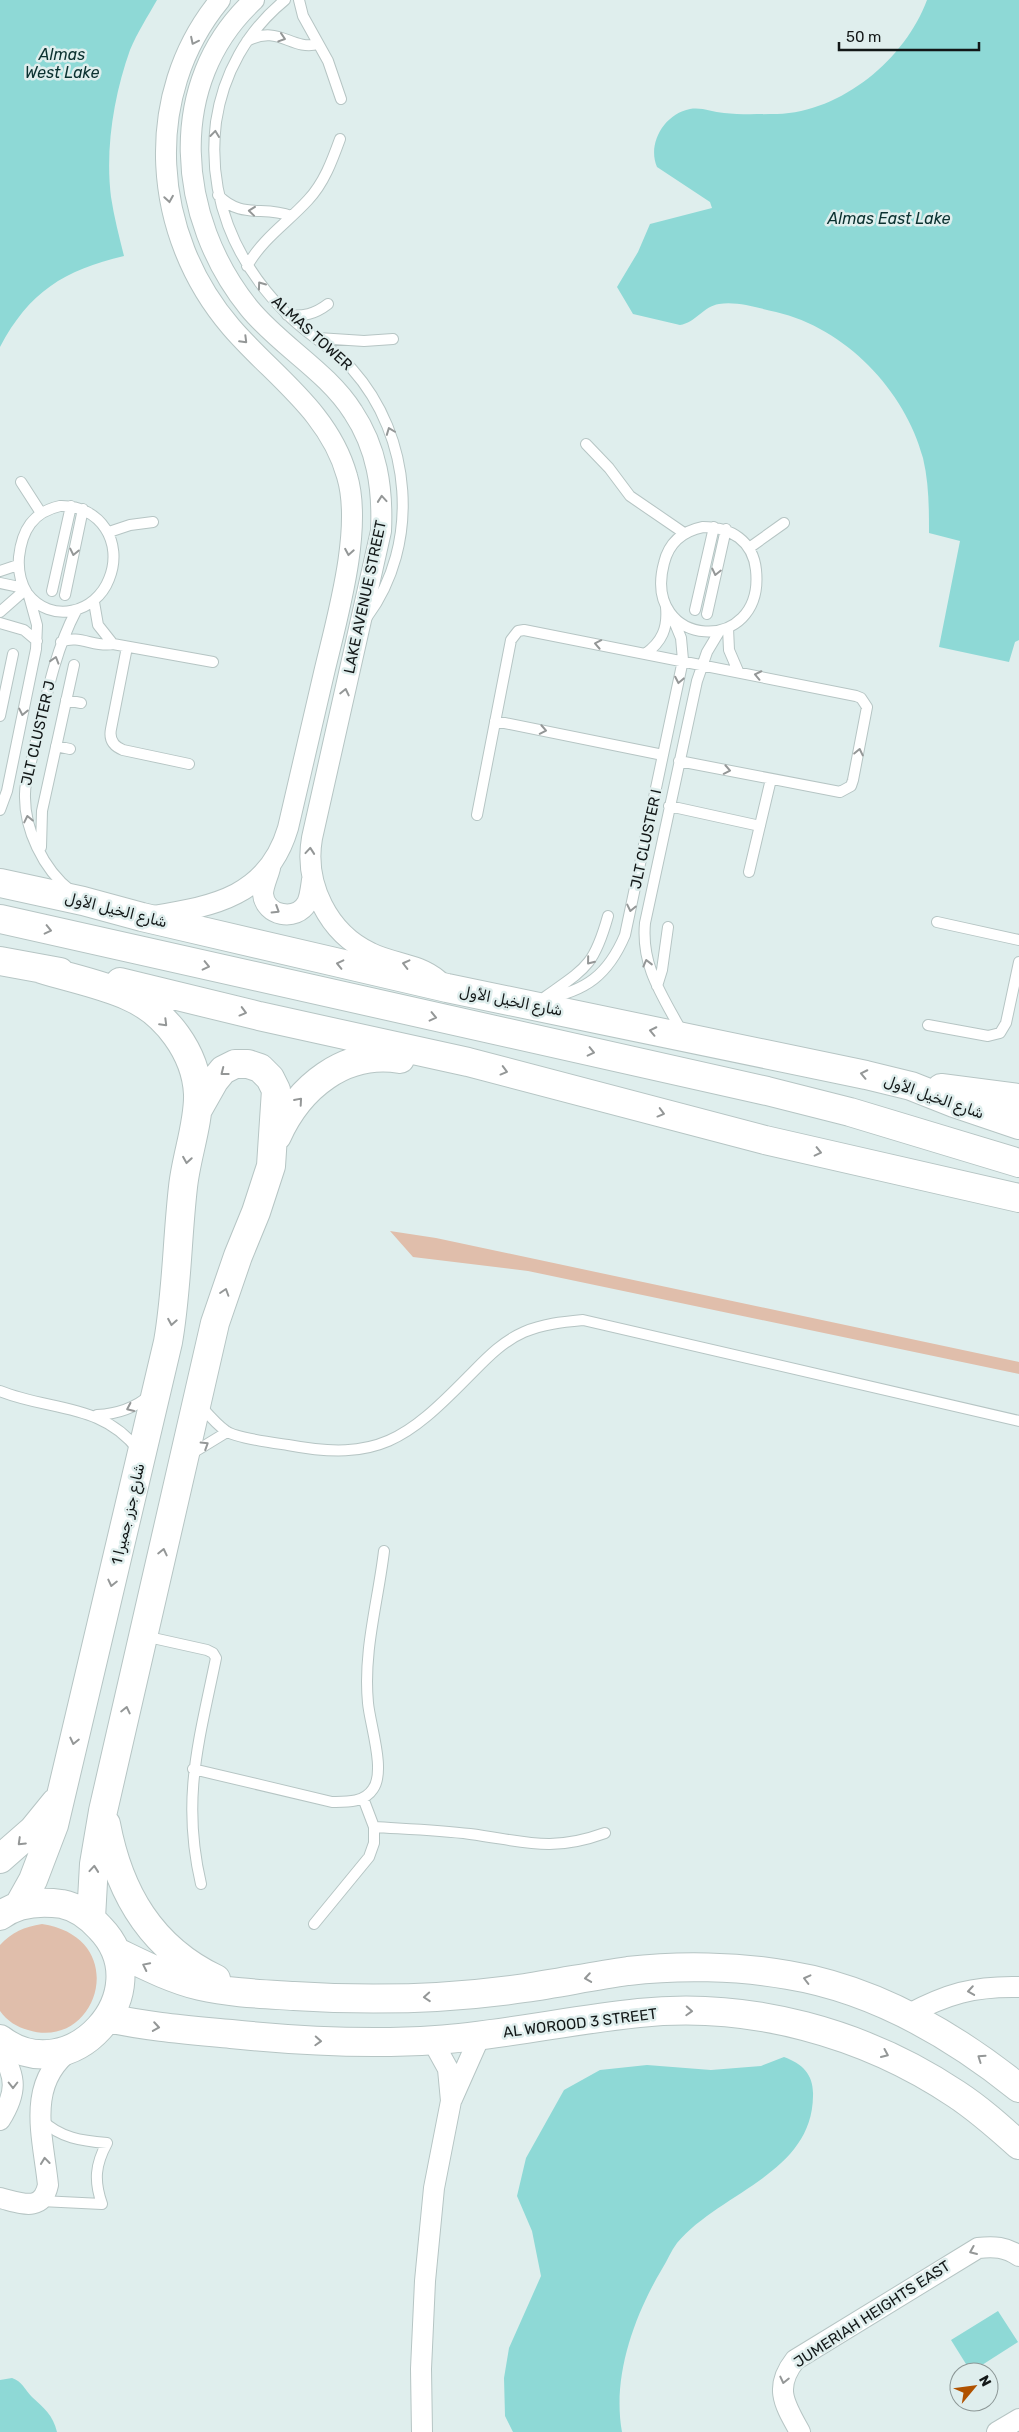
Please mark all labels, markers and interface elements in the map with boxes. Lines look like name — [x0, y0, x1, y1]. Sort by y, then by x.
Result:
scale bar — [839, 20, 979, 52]
text: 50 m — [846, 28, 881, 46]
one-way arrow — [277, 32, 286, 42]
one-way arrow — [190, 36, 201, 45]
water label: Almas West Lake — [25, 45, 99, 82]
one-way arrow — [209, 129, 220, 137]
one-way arrow — [164, 195, 174, 203]
one-way arrow — [248, 206, 256, 217]
water label: Almas East Lake — [827, 209, 950, 228]
one-way arrow — [259, 282, 267, 291]
street label: ALMAS TOWER — [268, 292, 356, 374]
one-way arrow — [238, 334, 247, 343]
one-way arrow — [386, 427, 396, 436]
one-way arrow — [376, 495, 387, 503]
street label: LAKE AVENUE STREET — [340, 518, 390, 675]
one-way arrow — [69, 547, 79, 556]
one-way arrow — [344, 548, 354, 556]
one-way arrow — [711, 567, 722, 576]
one-way arrow — [594, 639, 603, 650]
one-way arrow — [50, 656, 60, 665]
one-way arrow — [754, 670, 762, 681]
one-way arrow — [674, 676, 685, 684]
street label: JLT CLUSTER J — [17, 679, 59, 787]
one-way arrow — [339, 688, 350, 697]
one-way arrow — [19, 707, 29, 716]
one-way arrow — [538, 724, 547, 735]
one-way arrow — [853, 747, 864, 756]
one-way arrow — [723, 764, 732, 775]
street label: JLT CLUSTER I — [627, 788, 665, 890]
one-way arrow — [23, 814, 34, 823]
one-way arrow — [305, 847, 316, 855]
street label: شارع الخيل الأول — [63, 889, 169, 933]
one-way arrow — [627, 903, 637, 912]
one-way arrow — [270, 904, 279, 914]
one-way arrow — [43, 924, 52, 935]
one-way arrow — [587, 955, 595, 964]
one-way arrow — [336, 959, 345, 970]
one-way arrow — [401, 959, 410, 970]
one-way arrow — [643, 959, 653, 967]
one-way arrow — [202, 960, 210, 971]
street label: شارع الخيل الأول — [458, 982, 564, 1022]
one-way arrow — [238, 1006, 247, 1017]
one-way arrow — [428, 1011, 437, 1022]
one-way arrow — [158, 1017, 167, 1026]
one-way arrow — [649, 1026, 658, 1037]
one-way arrow — [587, 1046, 596, 1057]
one-way arrow — [221, 1066, 230, 1074]
one-way arrow — [499, 1066, 507, 1076]
one-way arrow — [859, 1069, 868, 1080]
street label: شارع الخيل الأول — [881, 1071, 986, 1124]
one-way arrow — [294, 1097, 303, 1106]
one-way arrow — [656, 1107, 665, 1118]
one-way arrow — [814, 1146, 823, 1157]
one-way arrow — [182, 1156, 192, 1165]
one-way arrow — [219, 1288, 229, 1296]
one-way arrow — [167, 1318, 177, 1326]
one-way arrow — [127, 1401, 136, 1411]
one-way arrow — [200, 1441, 209, 1451]
street label: شارع جزر جميرا 1 — [108, 1462, 150, 1567]
one-way arrow — [157, 1547, 168, 1556]
one-way arrow — [107, 1578, 118, 1587]
one-way arrow — [120, 1706, 131, 1714]
one-way arrow — [69, 1736, 80, 1745]
one-way arrow — [17, 1836, 26, 1845]
one-way arrow — [88, 1865, 99, 1873]
one-way arrow — [142, 1962, 151, 1973]
one-way arrow — [584, 1972, 593, 1982]
one-way arrow — [803, 1975, 811, 1985]
one-way arrow — [966, 1985, 975, 1995]
one-way arrow — [423, 1992, 431, 2003]
street label: AL WOROOD 3 STREET — [502, 2005, 658, 2041]
one-way arrow — [685, 2006, 693, 2017]
one-way arrow — [153, 2021, 161, 2032]
one-way arrow — [314, 2035, 322, 2046]
one-way arrow — [880, 2048, 889, 2059]
one-way arrow — [977, 2055, 986, 2064]
one-way arrow — [8, 2082, 18, 2089]
one-way arrow — [40, 2157, 51, 2165]
one-way arrow — [970, 2244, 979, 2254]
street label: JUMERIAH HEIGHTS EAST — [790, 2257, 954, 2371]
north arrow — [949, 2362, 999, 2412]
text: N — [975, 2372, 995, 2389]
one-way arrow — [779, 2375, 790, 2384]

